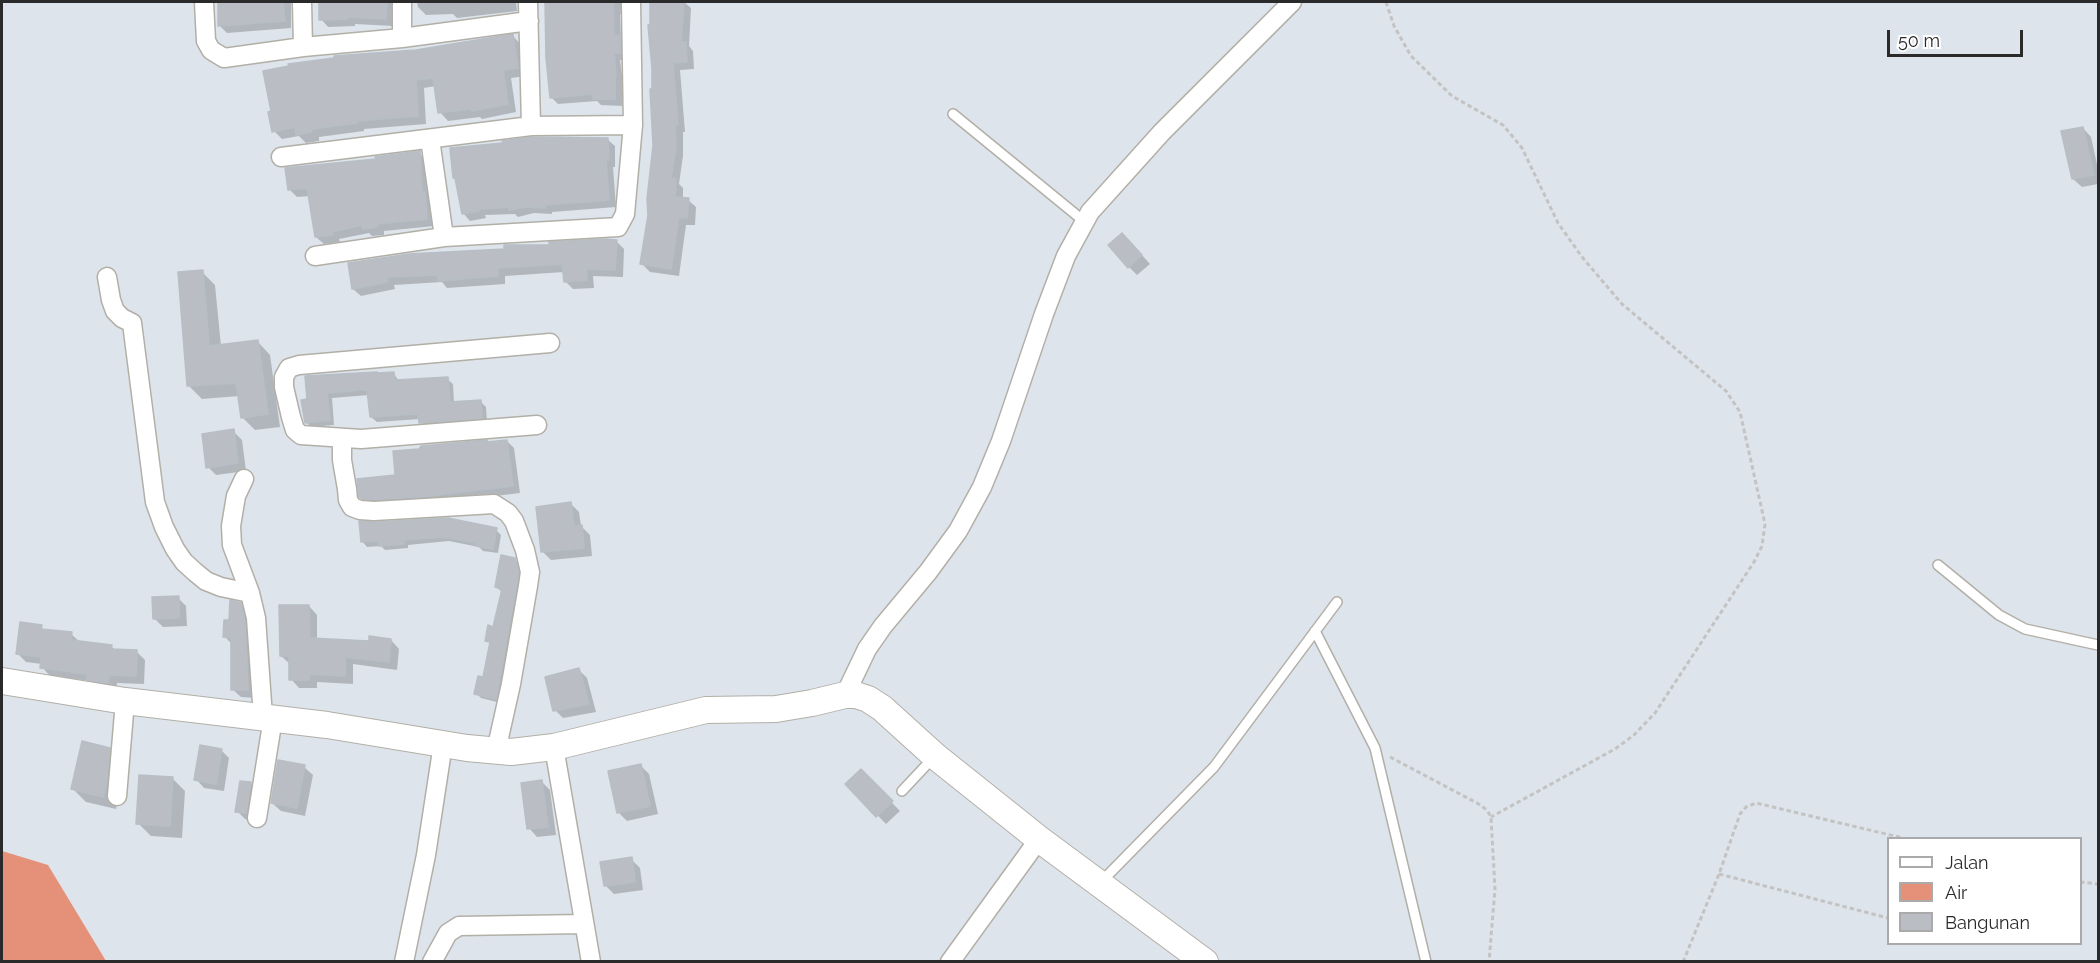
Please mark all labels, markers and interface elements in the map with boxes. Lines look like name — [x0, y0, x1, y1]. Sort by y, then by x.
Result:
scale bar — [1890, 18, 2026, 56]
text: 50 m — [1898, 30, 1940, 51]
legend — [1887, 837, 2082, 945]
text: Jalan — [1945, 852, 1989, 873]
text: Air — [1945, 882, 1967, 903]
text: Bangunan — [1945, 912, 2030, 933]

